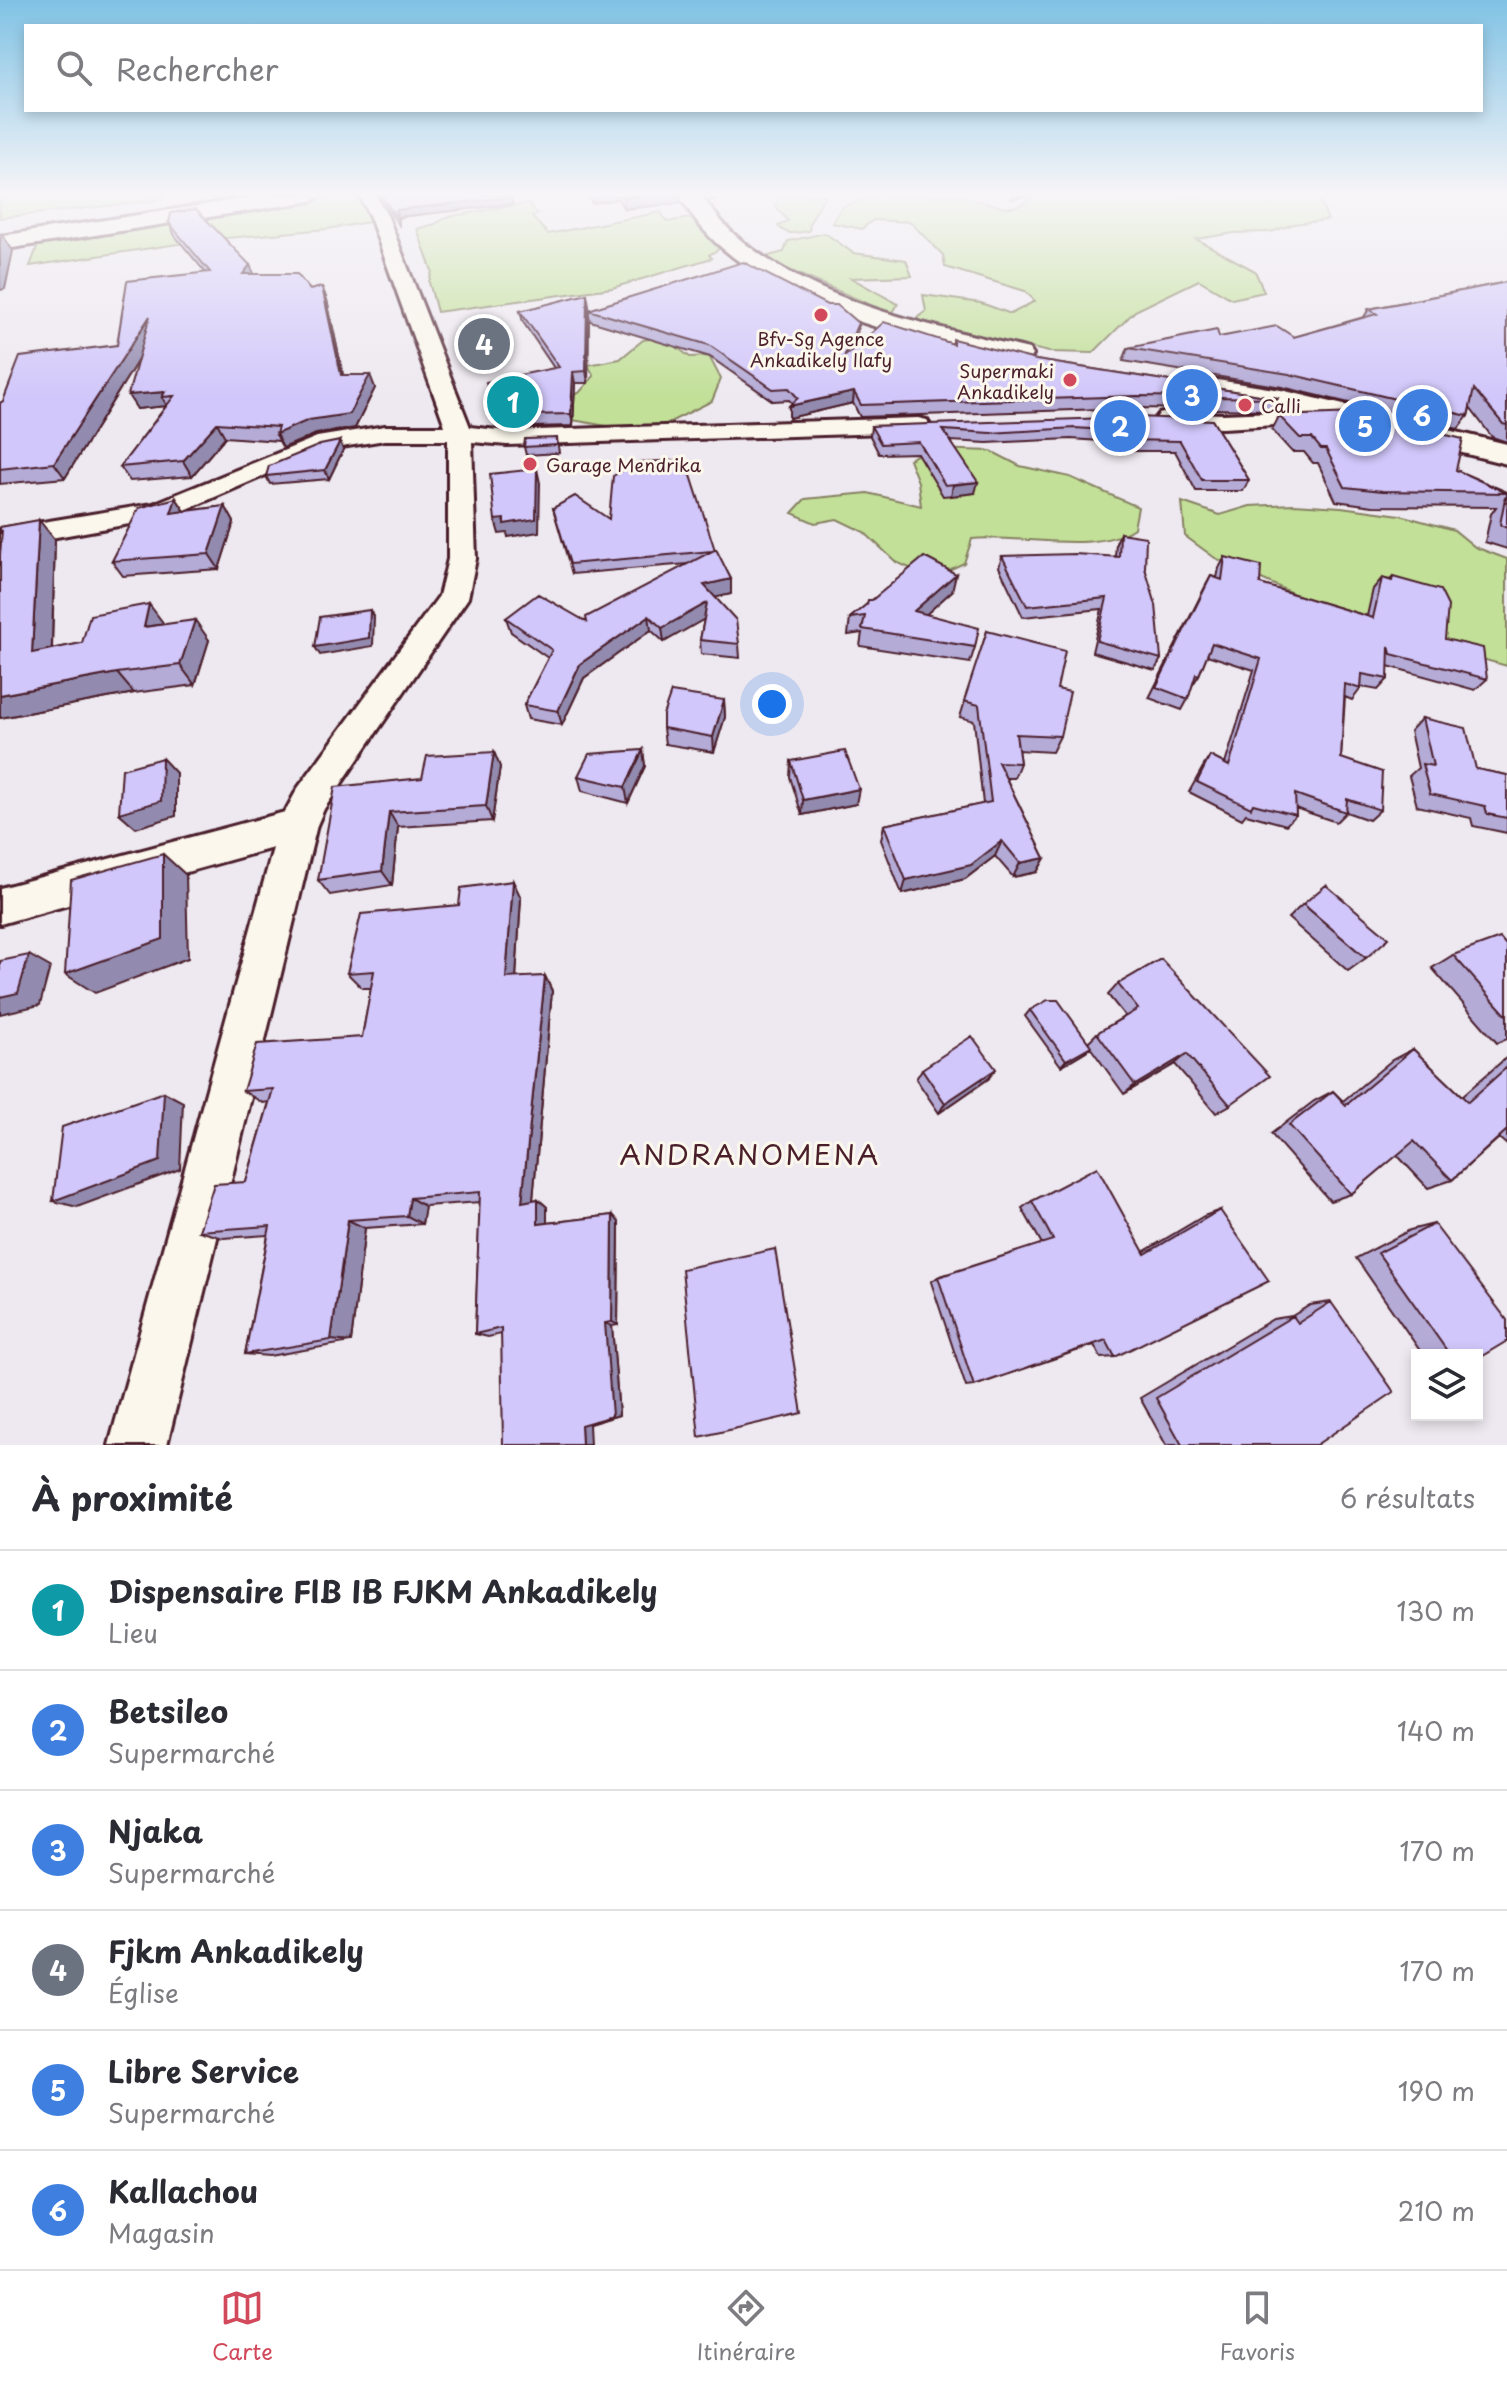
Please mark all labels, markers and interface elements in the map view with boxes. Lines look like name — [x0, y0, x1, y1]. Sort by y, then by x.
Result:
search box — [24, 24, 1483, 112]
icon: search — [52, 46, 96, 90]
text: Rechercher — [116, 46, 279, 91]
marker: Bfv-Sg Agence Ankadikely Ilafy — [812, 306, 830, 324]
pin: 4 — [458, 314, 510, 374]
place label: Bfv-Sg Agence Ankadikely Ilafy — [750, 325, 892, 373]
place label: Supermaki Ankadikely — [957, 357, 1054, 405]
pin: 3 — [1166, 365, 1218, 425]
marker: Supermaki Ankadikely — [1061, 371, 1079, 389]
pin: 1 — [487, 372, 539, 432]
pin: 6 — [1396, 385, 1448, 445]
place label: Calli — [1261, 392, 1301, 419]
pin: 2 — [1094, 396, 1146, 456]
marker: Calli — [1236, 396, 1254, 414]
pin: 5 — [1339, 396, 1391, 456]
place label: Garage Mendrika — [546, 451, 702, 478]
marker: Garage Mendrika — [521, 455, 539, 473]
your location — [752, 684, 792, 724]
district label: ANDRANOMENA — [619, 1132, 881, 1175]
map controls — [1411, 1349, 1483, 1421]
button: layers — [1411, 1349, 1483, 1421]
text: À proximité — [32, 1471, 233, 1523]
text: 6 résultats — [1340, 1478, 1475, 1517]
text: Dispensaire FIB IB FJKM Ankadikely — [108, 1568, 657, 1613]
text: 1 — [52, 1591, 64, 1630]
text: 130 m — [1396, 1591, 1475, 1630]
text: Lieu — [108, 1613, 158, 1652]
text: Betsileo — [108, 1688, 228, 1733]
text: 2 — [49, 1711, 67, 1750]
text: 140 m — [1397, 1711, 1475, 1750]
text: Supermarché — [108, 1733, 275, 1772]
text: Njaka — [108, 1808, 203, 1853]
text: 3 — [49, 1831, 67, 1870]
text: 170 m — [1400, 1831, 1475, 1870]
text: Supermarché — [108, 1853, 275, 1892]
text: Fjkm Ankadikely — [108, 1928, 364, 1973]
text: 4 — [49, 1951, 67, 1990]
text: 170 m — [1400, 1951, 1475, 1990]
text: Église — [108, 1973, 179, 2012]
text: Libre Service — [108, 2048, 299, 2093]
text: 5 — [50, 2071, 66, 2110]
text: 190 m — [1398, 2071, 1475, 2110]
text: Supermarché — [108, 2093, 275, 2132]
text: Kallachou — [108, 2168, 258, 2213]
text: 6 — [49, 2191, 67, 2230]
text: 210 m — [1398, 2191, 1475, 2230]
text: Magasin — [108, 2213, 215, 2252]
tab: Carte — [212, 2286, 273, 2367]
tab: Itinéraire — [697, 2286, 796, 2367]
tab: Favoris — [1219, 2286, 1295, 2367]

